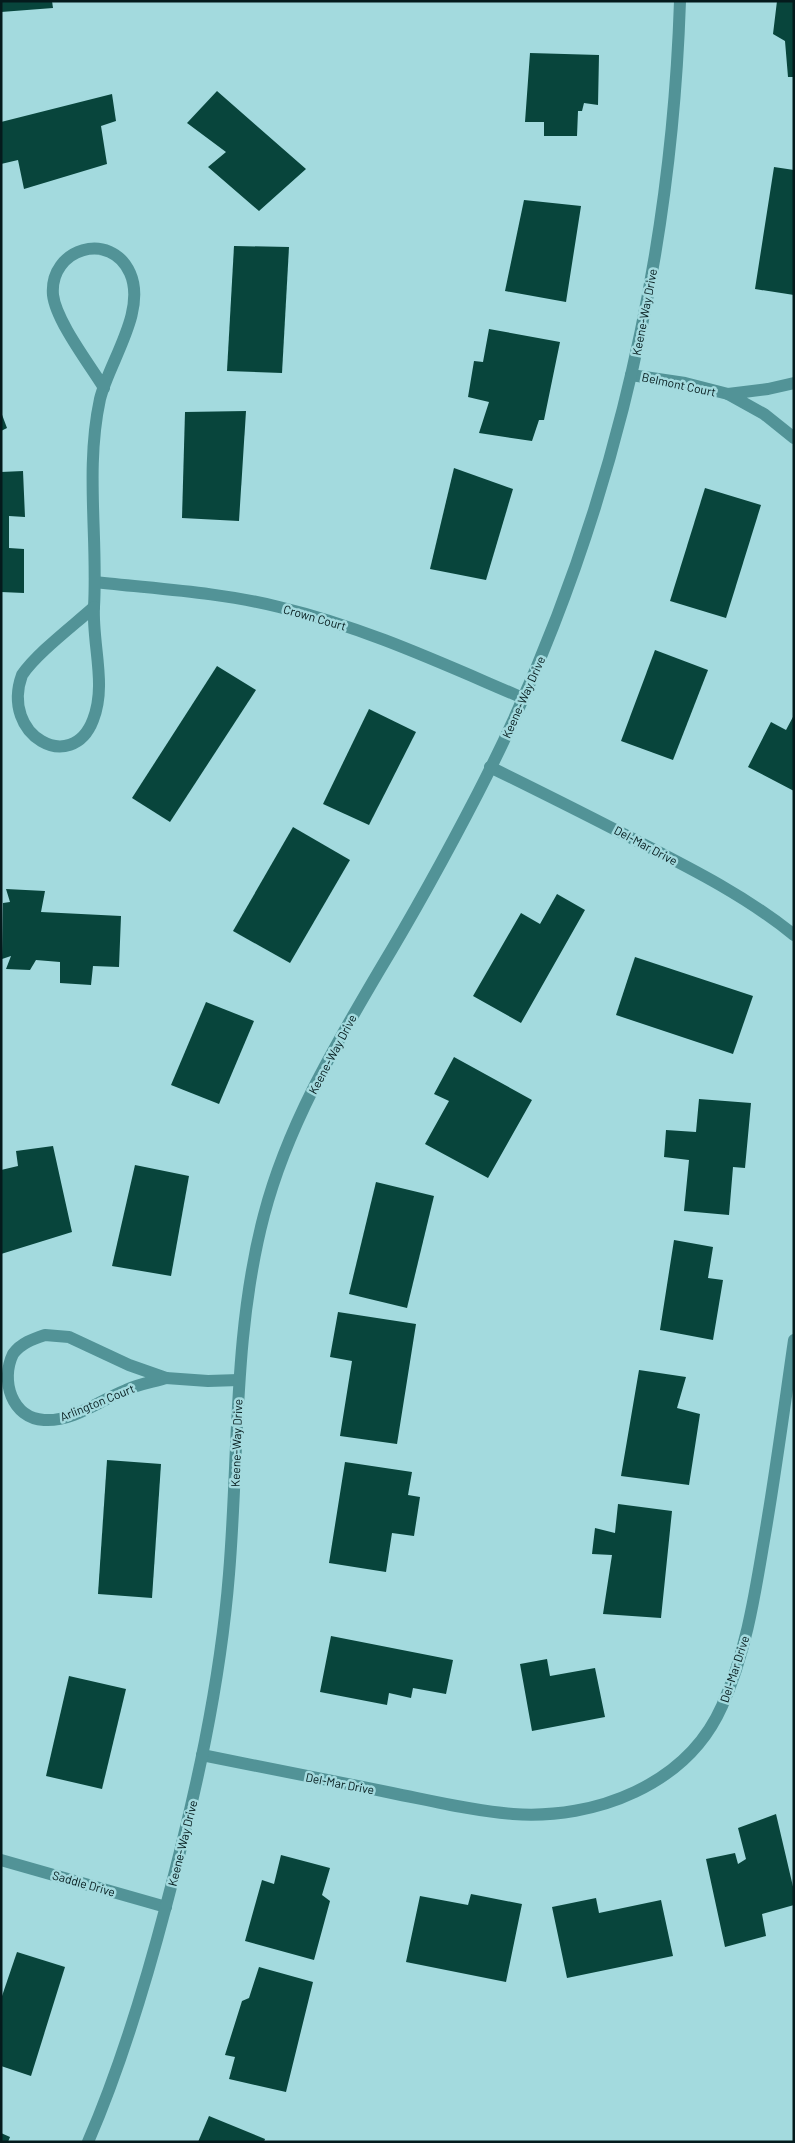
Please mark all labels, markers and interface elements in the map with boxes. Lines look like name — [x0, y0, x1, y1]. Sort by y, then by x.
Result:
street label: Keene-Way Drive — [629, 267, 659, 357]
street label: Belmont Court — [641, 369, 717, 399]
street label: Crown Court — [282, 601, 348, 633]
street label: Keene-Way Drive — [499, 654, 547, 740]
street label: Del-Mar Drive — [612, 822, 680, 868]
street label: Keene-Way Drive — [305, 1012, 359, 1096]
street label: Arlington Court — [58, 1381, 136, 1423]
street label: Keene-Way Drive — [227, 1399, 245, 1487]
street label: Del-Mar Drive — [717, 1634, 751, 1704]
street label: Del-Mar Drive — [305, 1769, 375, 1797]
street label: Keene-Way Drive — [165, 1799, 199, 1887]
street label: Saddle Drive — [51, 1867, 117, 1899]

